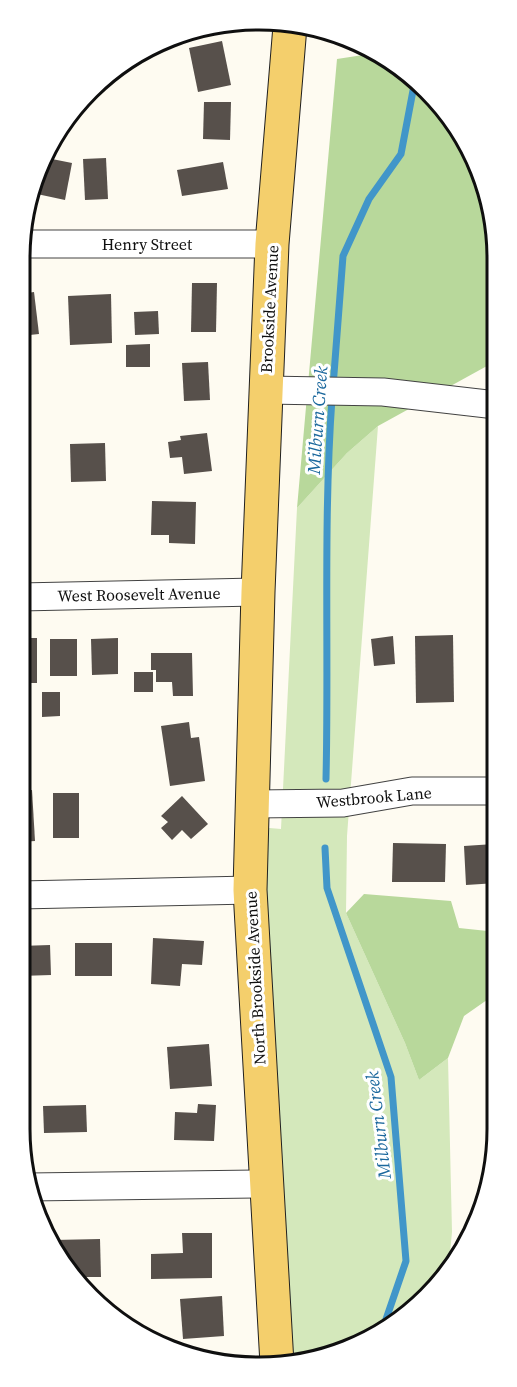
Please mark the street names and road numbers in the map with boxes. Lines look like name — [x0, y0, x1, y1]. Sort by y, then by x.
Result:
street label: Henry Street — [102, 233, 193, 255]
street label: Brookside Avenue — [255, 245, 283, 373]
street label: West Roosevelt Avenue — [57, 582, 221, 606]
street label: Westbrook Lane — [315, 781, 433, 813]
street label: North Brookside Avenue — [239, 891, 271, 1065]

